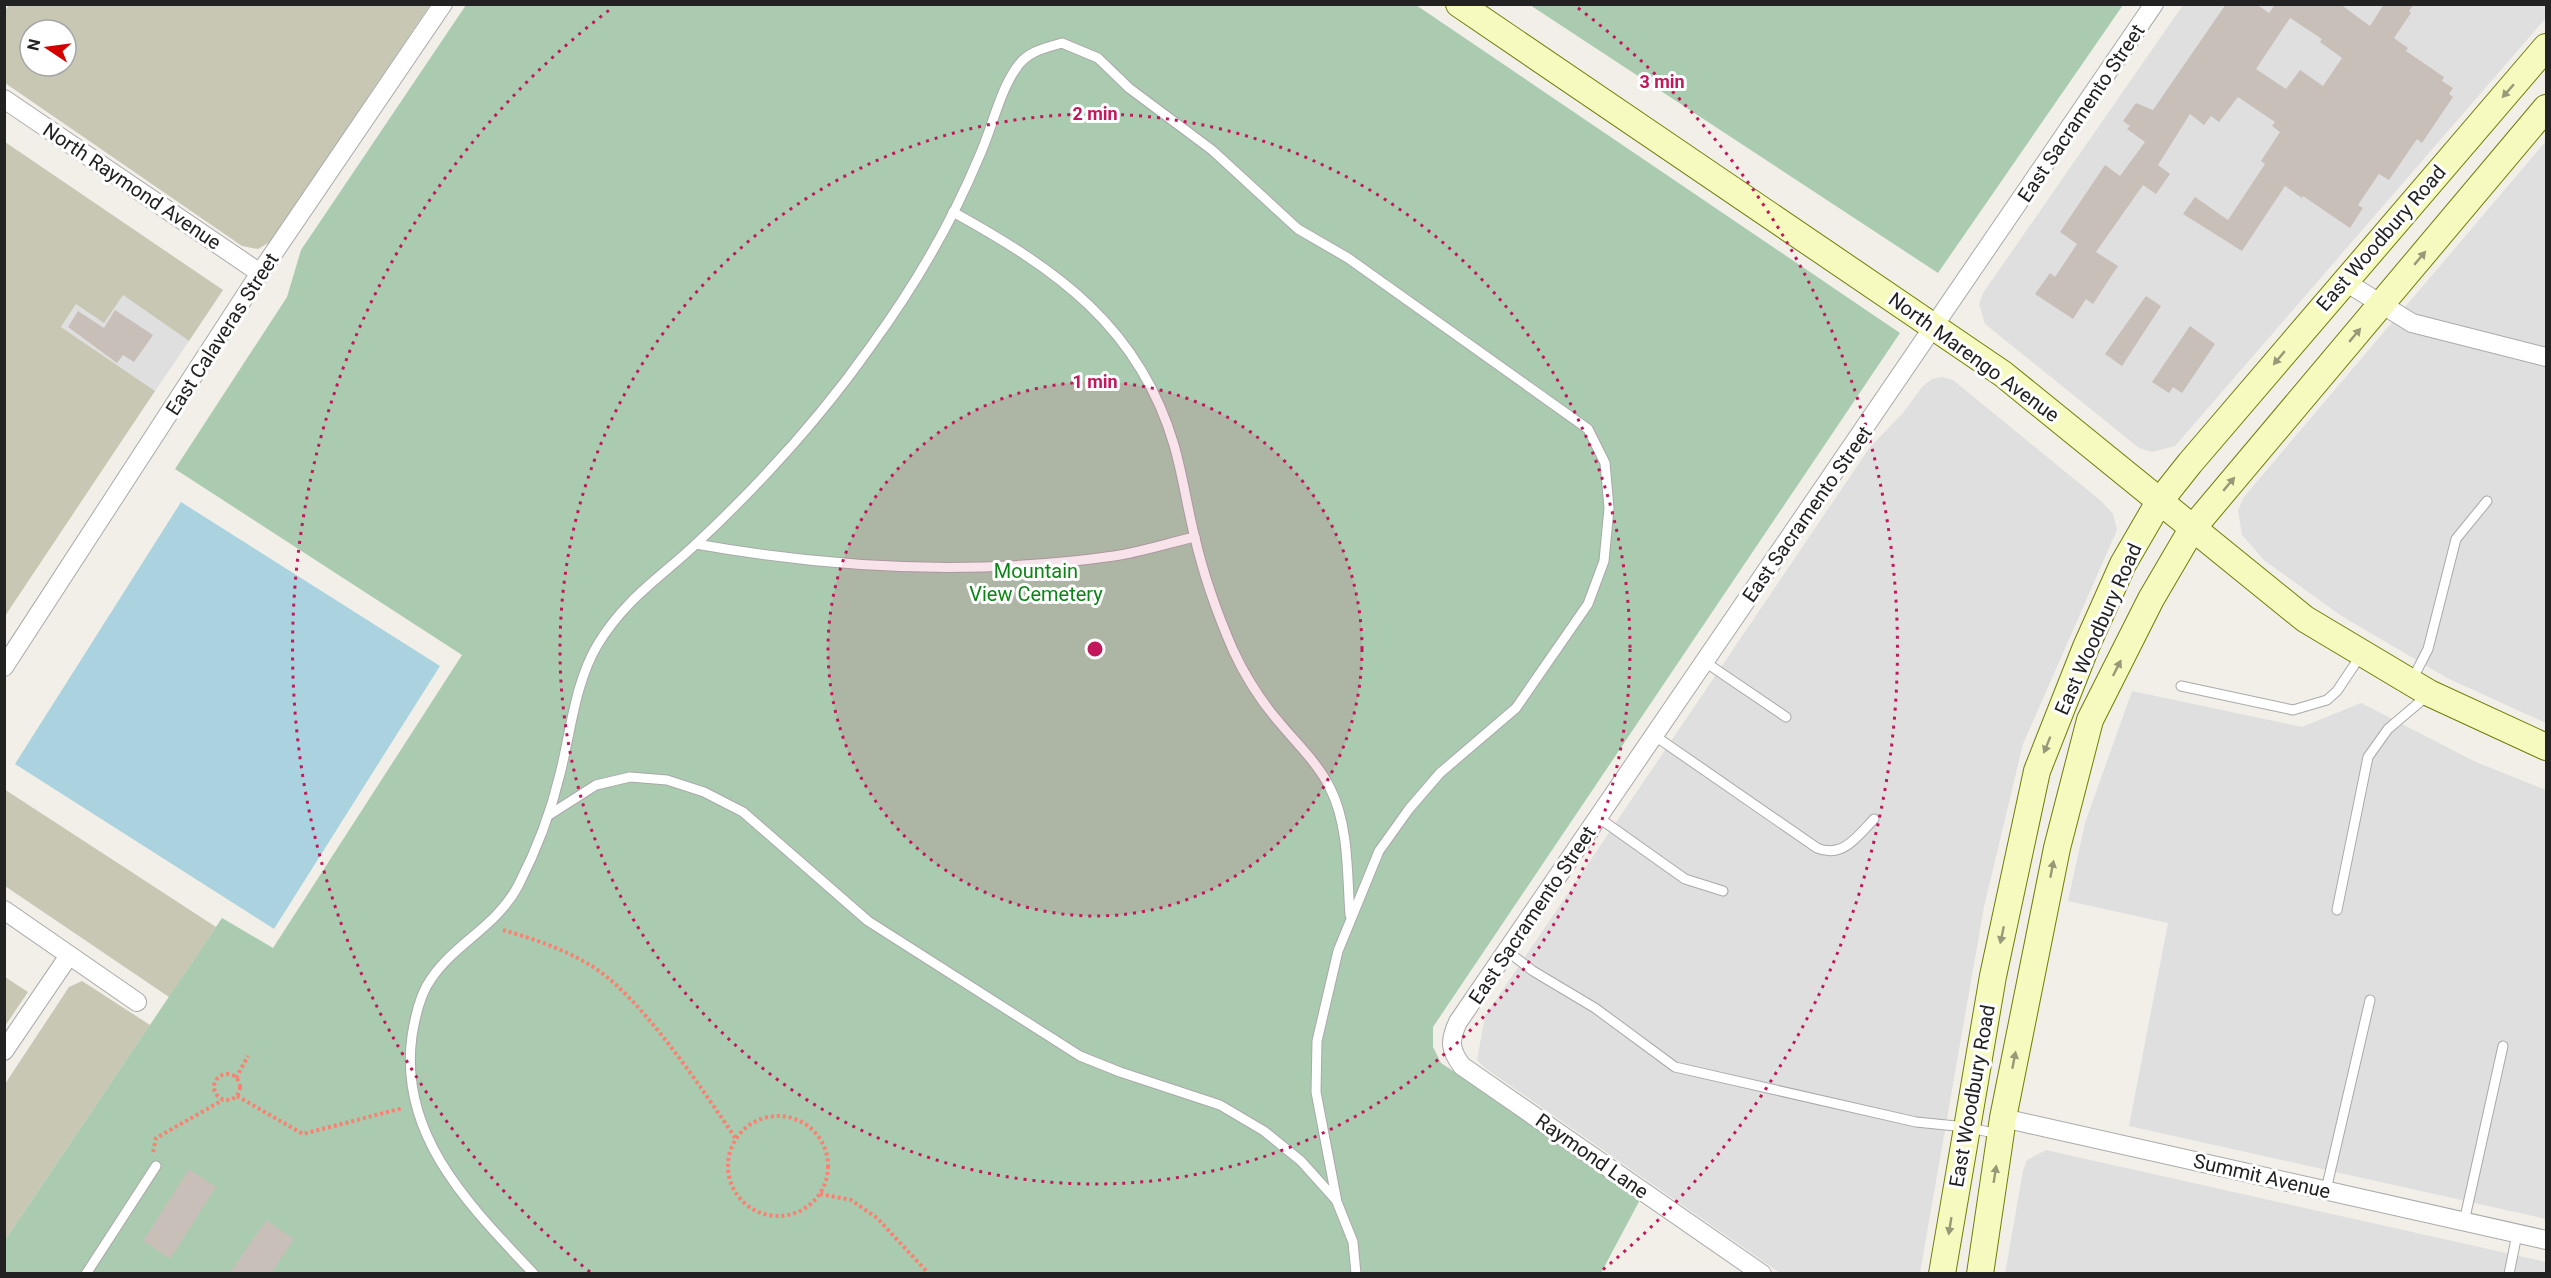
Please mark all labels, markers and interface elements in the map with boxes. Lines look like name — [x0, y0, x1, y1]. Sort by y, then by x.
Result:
north arrow — [18, 18, 78, 78]
street label: East Sacramento Street — [2013, 20, 2149, 206]
text: N — [23, 37, 44, 52]
text: 3 min — [1639, 71, 1685, 92]
one-way arrow — [2502, 83, 2515, 98]
text: 2 min — [1072, 103, 1118, 124]
street label: North Raymond Avenue — [38, 117, 226, 255]
street label: East Woodbury Road — [2311, 160, 2451, 316]
street label: East Calaveras Street — [160, 248, 284, 420]
one-way arrow — [2414, 250, 2427, 266]
street label: North Marengo Avenue — [1884, 287, 2064, 427]
one-way arrow — [2349, 327, 2362, 343]
one-way arrow — [2272, 350, 2285, 366]
text: 1 min — [1072, 371, 1118, 392]
street label: East Sacramento Street — [1737, 421, 1877, 607]
one-way arrow — [2223, 476, 2236, 492]
street label: East Woodbury Road — [2049, 540, 2147, 718]
park label: Mountain View Cemetery — [969, 559, 1103, 606]
centre of rings — [1085, 639, 1105, 659]
one-way arrow — [2111, 659, 2121, 677]
one-way arrow — [2042, 737, 2052, 755]
street label: East Sacramento Street — [1464, 822, 1600, 1008]
one-way arrow — [2048, 860, 2058, 878]
one-way arrow — [1997, 925, 2006, 944]
street label: East Woodbury Road — [1944, 1003, 2000, 1189]
one-way arrow — [2010, 1051, 2019, 1070]
street label: Raymond Lane — [1531, 1108, 1653, 1204]
street label: Summit Avenue — [2191, 1149, 2333, 1203]
one-way arrow — [1990, 1165, 1999, 1184]
one-way arrow — [1945, 1217, 1954, 1236]

